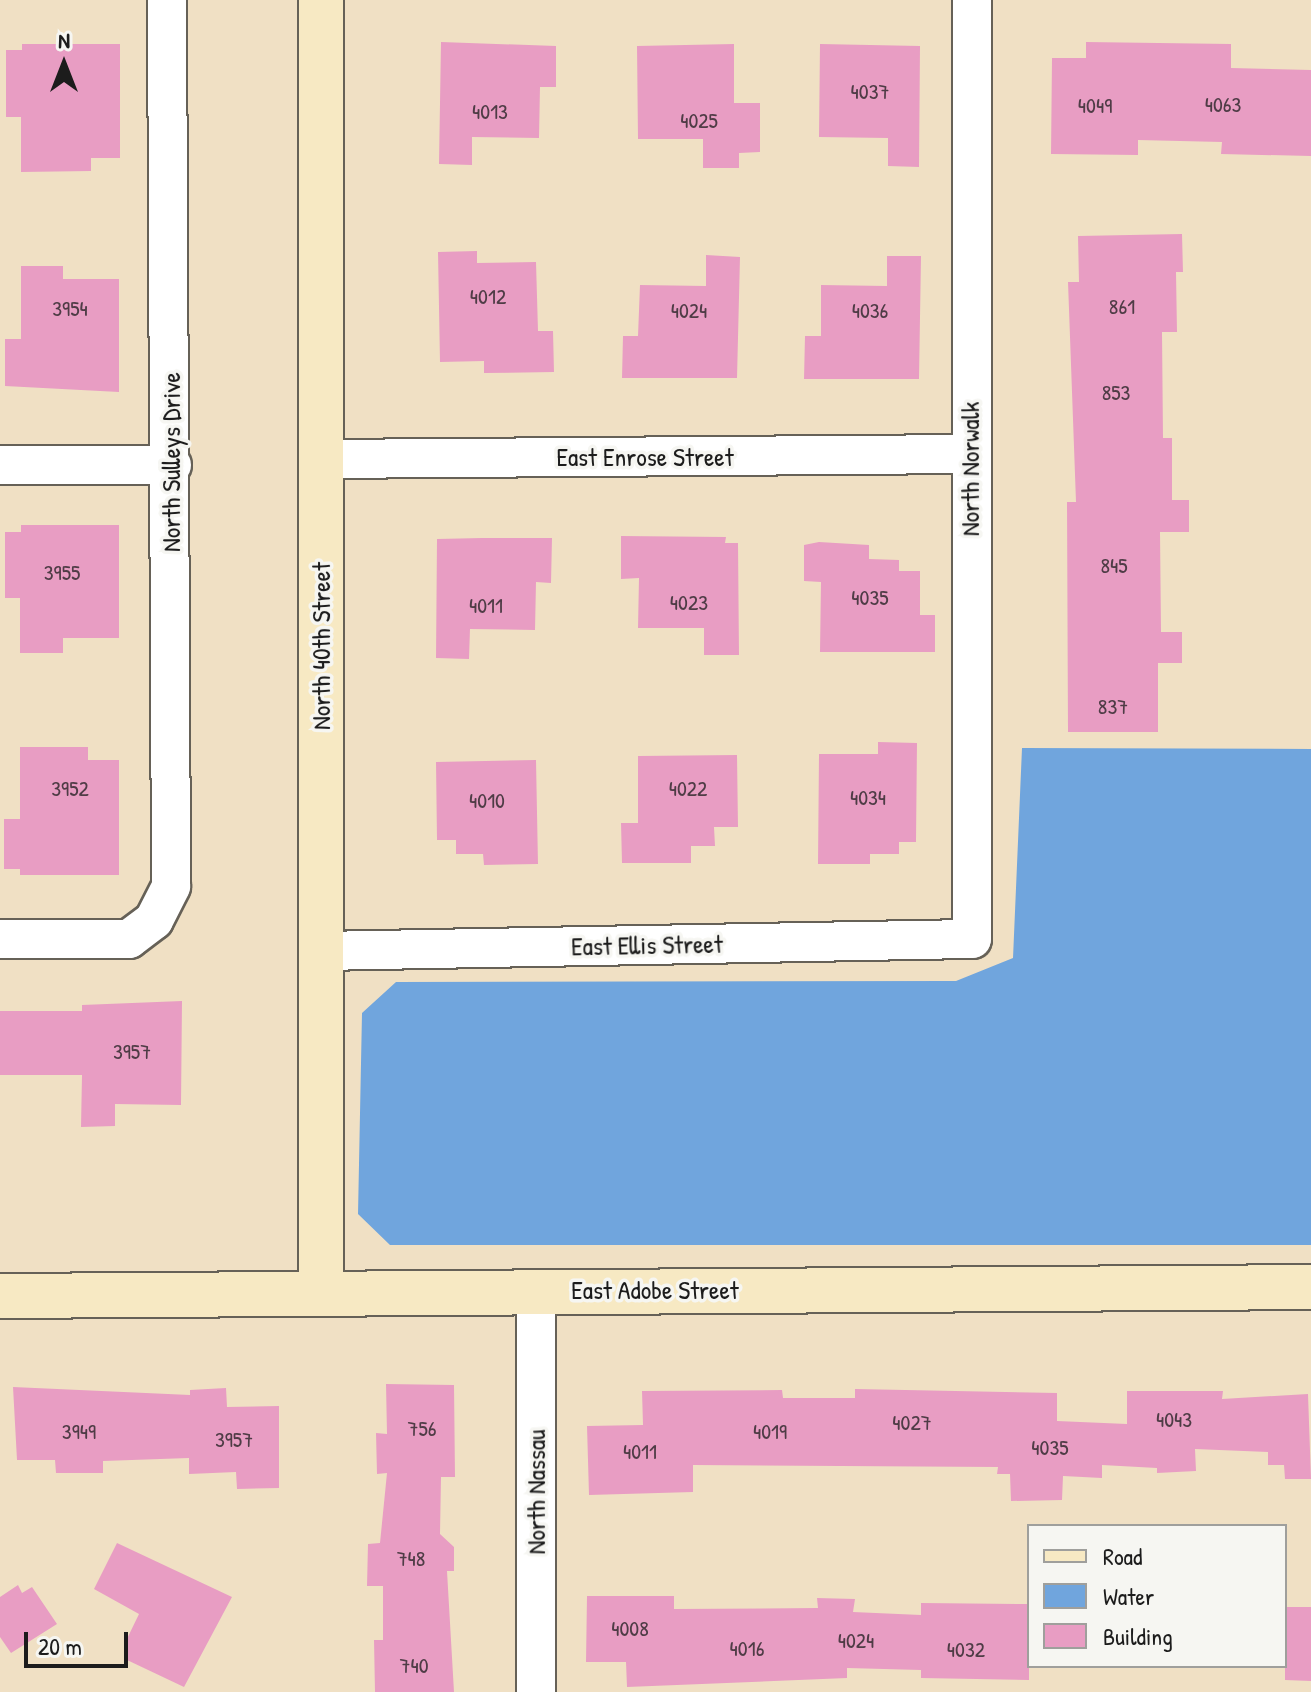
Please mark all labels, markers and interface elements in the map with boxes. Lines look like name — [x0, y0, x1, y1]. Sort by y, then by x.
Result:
north arrow — [24, 24, 104, 104]
text: N — [58, 25, 70, 55]
house number: 4037 — [851, 79, 889, 105]
house number: 4063 — [1205, 92, 1241, 118]
house number: 4049 — [1078, 93, 1112, 119]
house number: 4013 — [472, 99, 508, 125]
house number: 4025 — [680, 108, 718, 134]
house number: 4012 — [470, 284, 506, 310]
house number: 861 — [1109, 294, 1135, 320]
house number: 3954 — [52, 296, 88, 322]
house number: 4024 — [671, 298, 707, 324]
house number: 4036 — [852, 298, 888, 324]
street label: North Sulleys Drive — [155, 372, 187, 552]
house number: 853 — [1102, 380, 1130, 406]
street label: North Norwalk — [954, 402, 986, 536]
street label: East Enrose Street — [556, 441, 734, 473]
house number: 845 — [1100, 553, 1128, 579]
house number: 3955 — [44, 560, 80, 586]
street label: North 40th Street — [305, 562, 337, 730]
house number: 4035 — [851, 585, 889, 611]
house number: 4023 — [670, 590, 708, 616]
house number: 4011 — [469, 593, 503, 619]
house number: 837 — [1098, 694, 1128, 720]
house number: 3952 — [51, 776, 89, 802]
house number: 4022 — [669, 776, 707, 802]
house number: 4034 — [850, 785, 886, 811]
house number: 4010 — [469, 788, 505, 814]
street label: East Ellis Street — [571, 928, 723, 962]
house number: 3957 — [113, 1039, 151, 1065]
street label: East Adobe Street — [571, 1274, 739, 1306]
house number: 4043 — [1156, 1407, 1192, 1433]
house number: 4027 — [892, 1410, 932, 1436]
house number: 756 — [408, 1416, 436, 1442]
house number: 3949 — [62, 1419, 96, 1445]
house number: 4019 — [753, 1419, 787, 1445]
house number: 3957 — [215, 1427, 253, 1453]
street label: North Nassau — [520, 1430, 552, 1554]
house number: 4035 — [1031, 1435, 1069, 1461]
house number: 4011 — [623, 1439, 657, 1465]
legend — [1027, 1524, 1287, 1668]
text: Road — [1103, 1540, 1142, 1572]
house number: 748 — [397, 1546, 425, 1572]
text: Water — [1103, 1580, 1154, 1612]
scale bar — [28, 1616, 132, 1666]
house number: 4008 — [611, 1616, 649, 1642]
text: Building — [1103, 1620, 1173, 1652]
house number: 4024 — [838, 1628, 874, 1654]
text: 20 m — [38, 1630, 82, 1662]
house number: 4016 — [730, 1636, 764, 1662]
house number: 4032 — [947, 1637, 985, 1663]
house number: 740 — [400, 1653, 428, 1679]

